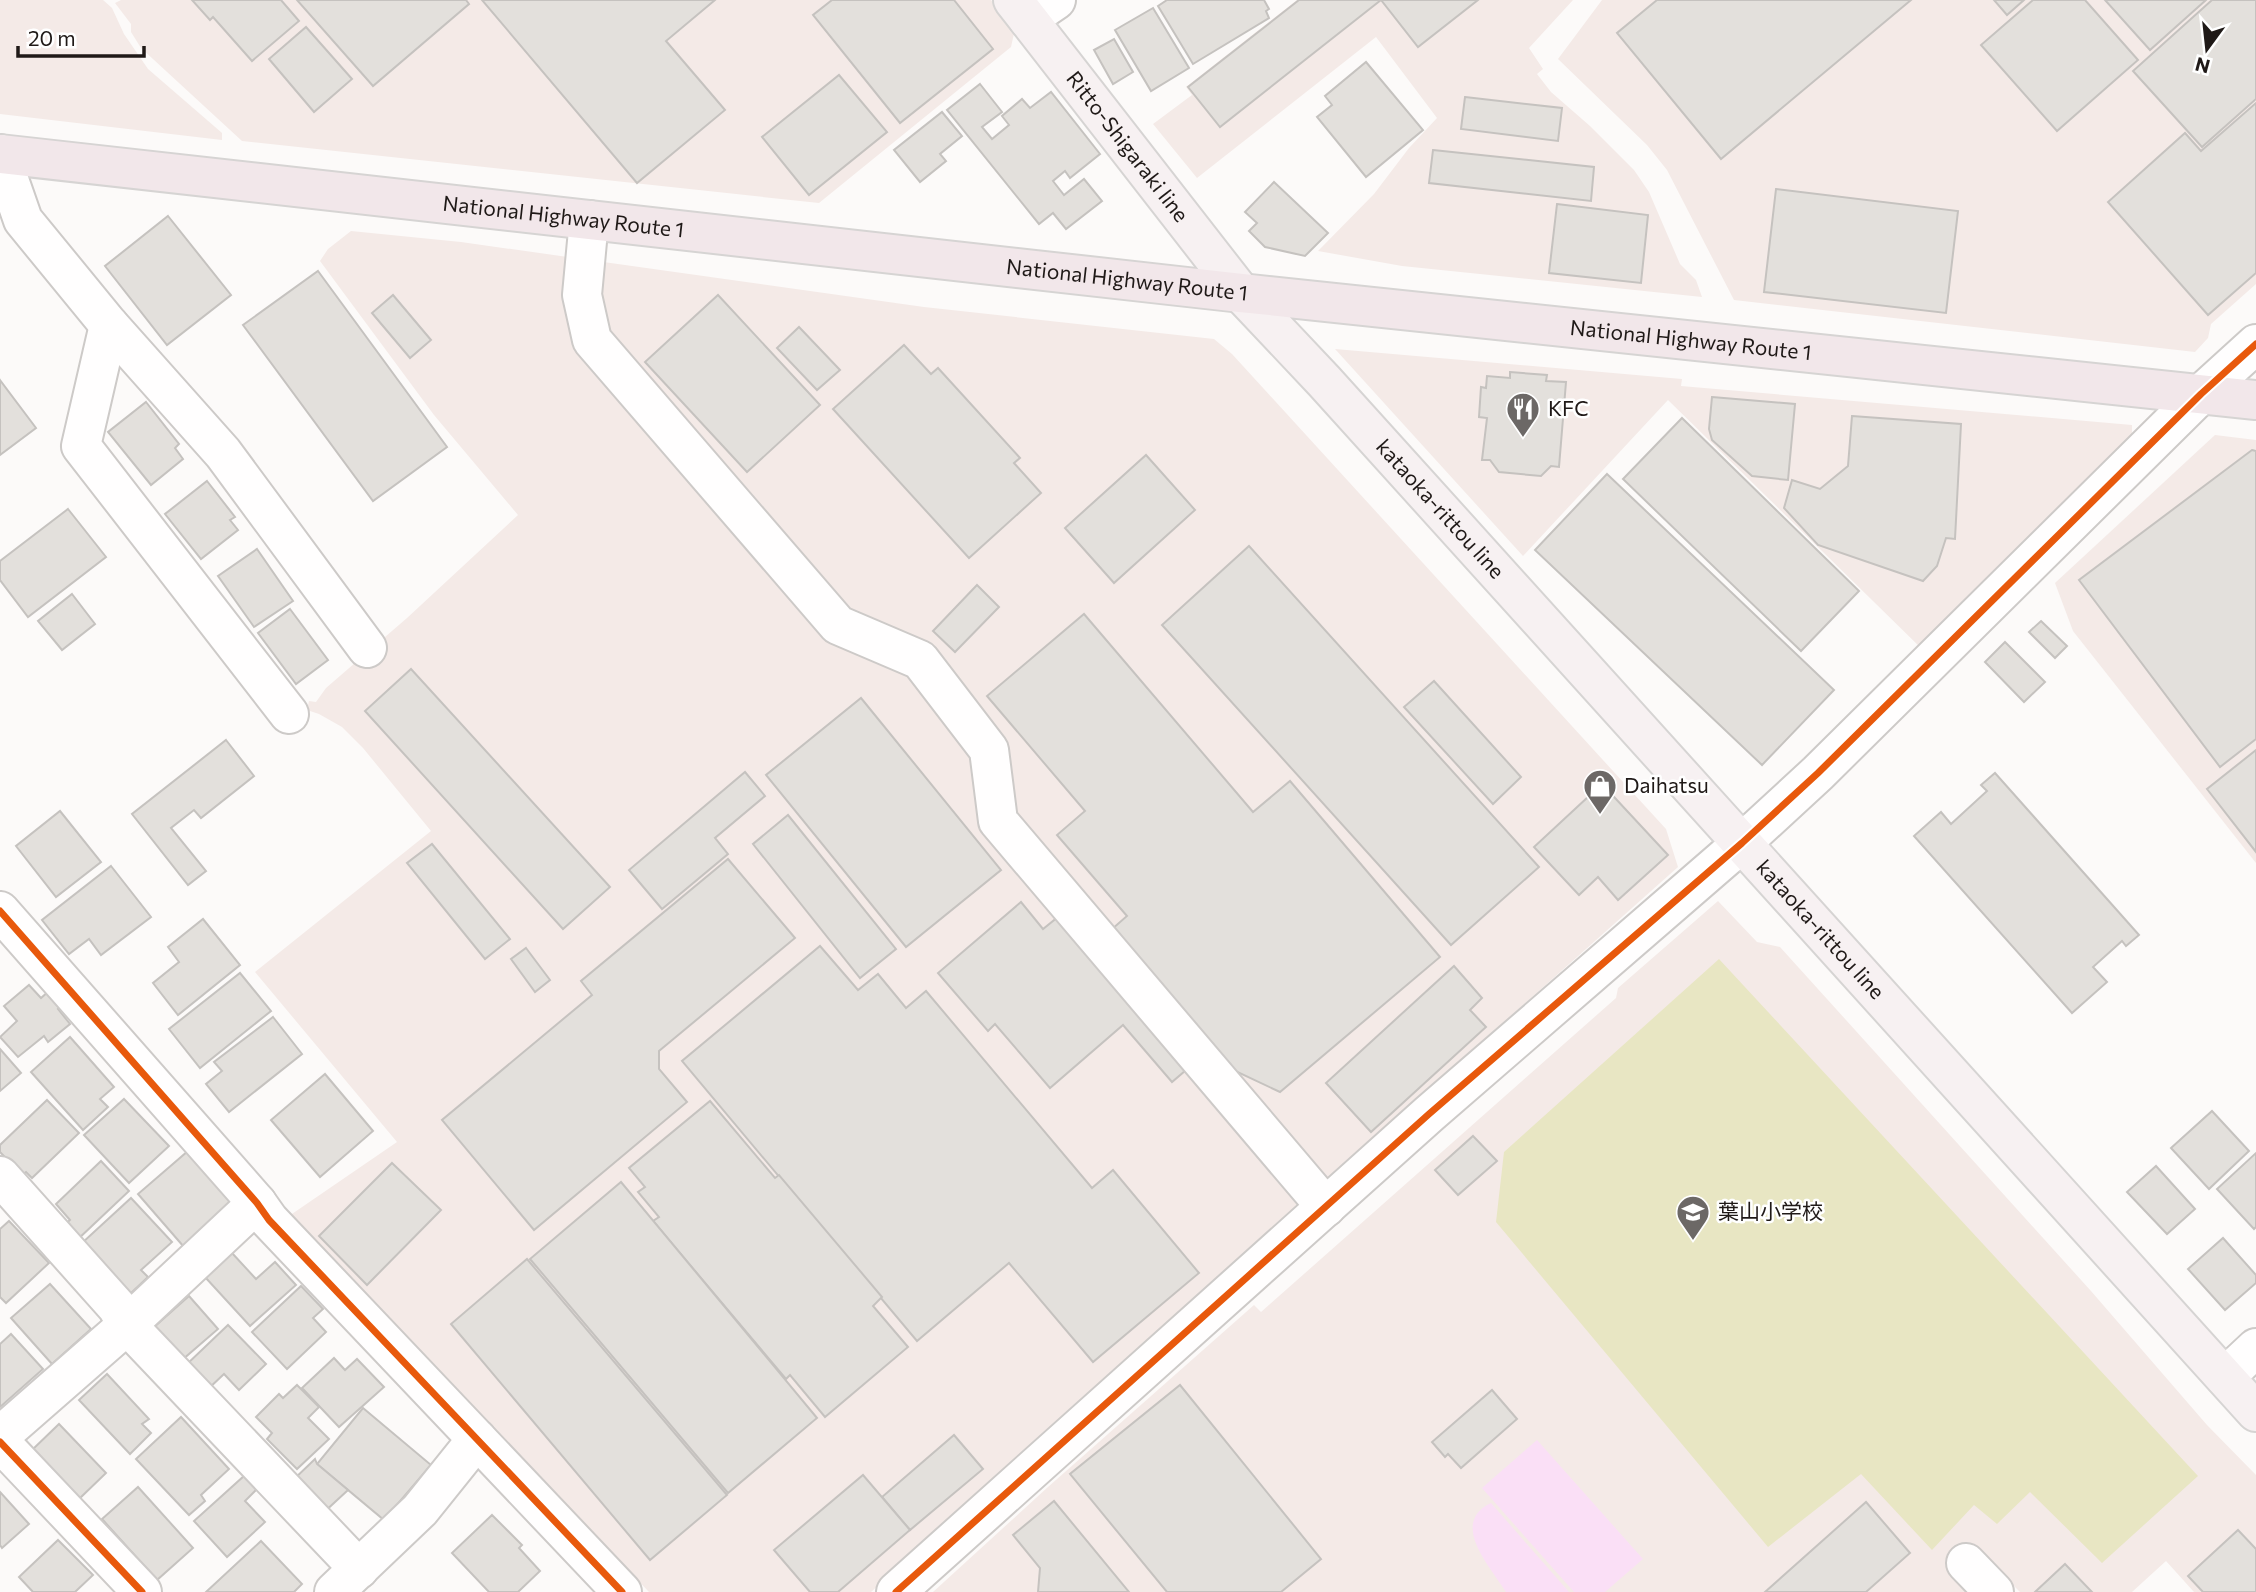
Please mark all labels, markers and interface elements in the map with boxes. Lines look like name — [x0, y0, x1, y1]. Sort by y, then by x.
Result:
scale bar — [18, 14, 144, 58]
north arrow — [2172, 14, 2242, 84]
text: 20 m — [28, 25, 76, 50]
text: N — [2193, 53, 2212, 79]
street label: Ritto-Shigaraki line — [1062, 66, 1195, 226]
street label: National Highway Route 1 — [442, 190, 686, 242]
street label: National Highway Route 1 — [1005, 253, 1249, 305]
street label: National Highway Route 1 — [1569, 314, 1813, 364]
restaurant icon: KFC — [1504, 390, 1542, 439]
place label: KFC — [1548, 395, 1589, 420]
street label: kataoka-rittou line — [1372, 433, 1510, 583]
shop icon: Daihatsu — [1581, 767, 1619, 816]
place label: Daihatsu — [1624, 772, 1709, 797]
street label: kataoka-rittou line — [1752, 854, 1890, 1004]
school or university icon: 葉山小学校 — [1674, 1193, 1712, 1242]
place label: 葉山小学校 — [1718, 1198, 1823, 1223]

